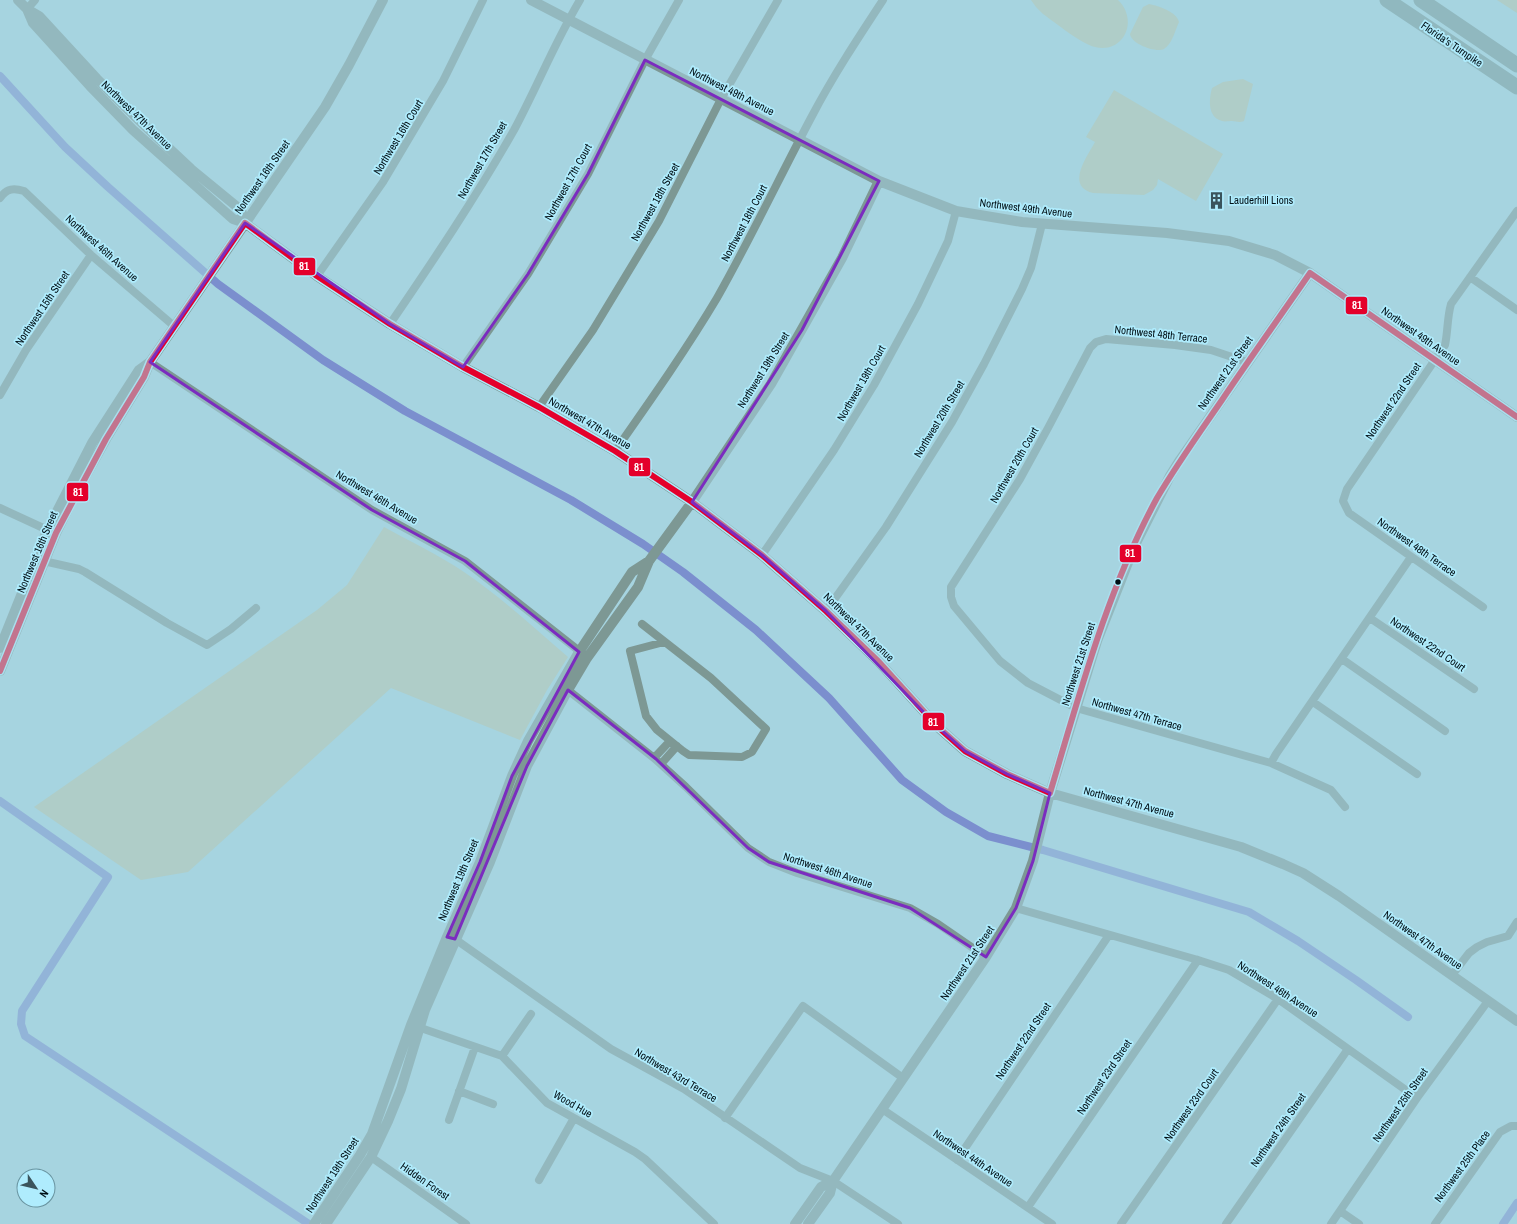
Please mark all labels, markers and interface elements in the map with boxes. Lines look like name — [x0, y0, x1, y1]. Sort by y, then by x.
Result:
street label: Florida's Turnpike — [1418, 18, 1486, 70]
street label: Northwest 49th Avenue — [687, 64, 777, 118]
street label: Northwest 47th Avenue — [99, 78, 175, 152]
street label: Northwest 16th Court — [370, 96, 426, 177]
street label: Northwest 17th Street — [454, 118, 510, 201]
street label: Northwest 16th Street — [231, 137, 293, 217]
street label: Northwest 17th Court — [541, 141, 595, 223]
street label: Northwest 18th Street — [628, 160, 683, 244]
street label: Northwest 18th Court — [718, 182, 770, 264]
building icon: Lauderhill Lions — [1206, 190, 1226, 210]
place label: Lauderhill Lions — [1229, 193, 1294, 207]
street label: Northwest 49th Avenue — [979, 195, 1073, 221]
street label: Northwest 46th Avenue — [63, 212, 141, 284]
line badge: 81 — [293, 257, 316, 276]
text: 81 — [299, 259, 309, 273]
street label: Northwest 15th Street — [12, 268, 72, 348]
line badge: 81 — [1345, 296, 1368, 315]
text: 81 — [1352, 298, 1362, 312]
street label: Northwest 49th Avenue — [1379, 304, 1463, 368]
street label: Northwest 48th Terrace — [1114, 322, 1208, 346]
street label: Northwest 19th Street — [734, 329, 792, 411]
street label: Northwest 21st Street — [1194, 333, 1256, 413]
street label: Northwest 19th Court — [834, 342, 889, 423]
street label: Northwest 22nd Street — [1362, 359, 1424, 442]
street label: Northwest 20th Street — [911, 378, 968, 460]
street label: Northwest 47th Avenue — [546, 394, 634, 452]
street label: Northwest 20th Court — [987, 424, 1042, 505]
line badge: 81 — [628, 457, 651, 477]
text: 81 — [634, 460, 644, 474]
street label: Northwest 46th Avenue — [333, 467, 421, 527]
line badge: 81 — [66, 482, 89, 502]
text: 81 — [73, 485, 83, 499]
street label: Northwest 16th Street — [14, 509, 61, 595]
street label: Northwest 48th Terrace — [1375, 515, 1459, 579]
line badge: 81 — [1119, 544, 1142, 563]
text: 81 — [1125, 546, 1135, 560]
unlabelled marker — [1113, 577, 1123, 587]
street label: Northwest 47th Avenue — [821, 590, 897, 664]
street label: Northwest 22nd Court — [1388, 614, 1469, 675]
street label: Northwest 21st Street — [1058, 620, 1098, 707]
street label: Northwest 47th Terrace — [1090, 694, 1184, 734]
line badge: 81 — [922, 712, 945, 731]
text: 81 — [928, 715, 938, 729]
street label: Northwest 47th Avenue — [1082, 783, 1176, 821]
street label: Northwest 19th Street — [435, 837, 482, 923]
street label: Northwest 46th Avenue — [782, 849, 874, 891]
street label: Northwest 47th Avenue — [1381, 908, 1465, 972]
street label: Northwest 21st Street — [937, 923, 997, 1003]
street label: Northwest 46th Avenue — [1235, 958, 1321, 1020]
street label: Northwest 22nd Street — [992, 999, 1054, 1082]
street label: Northwest 23rd Street — [1074, 1036, 1135, 1117]
street label: Northwest 43rd Terrace — [632, 1045, 720, 1105]
street label: Northwest 23rd Court — [1161, 1065, 1222, 1144]
street label: Northwest 25th Street — [1369, 1065, 1431, 1145]
street label: Wood Hue — [551, 1087, 595, 1121]
street label: Northwest 24th Street — [1247, 1090, 1309, 1170]
street label: Northwest 44th Avenue — [930, 1126, 1016, 1190]
street label: Northwest 25th Place — [1431, 1127, 1493, 1205]
street label: Northwest 19th Street — [302, 1134, 362, 1215]
street label: Hidden Forest — [398, 1159, 453, 1203]
north arrow — [16, 1168, 56, 1208]
text: N — [37, 1187, 52, 1200]

